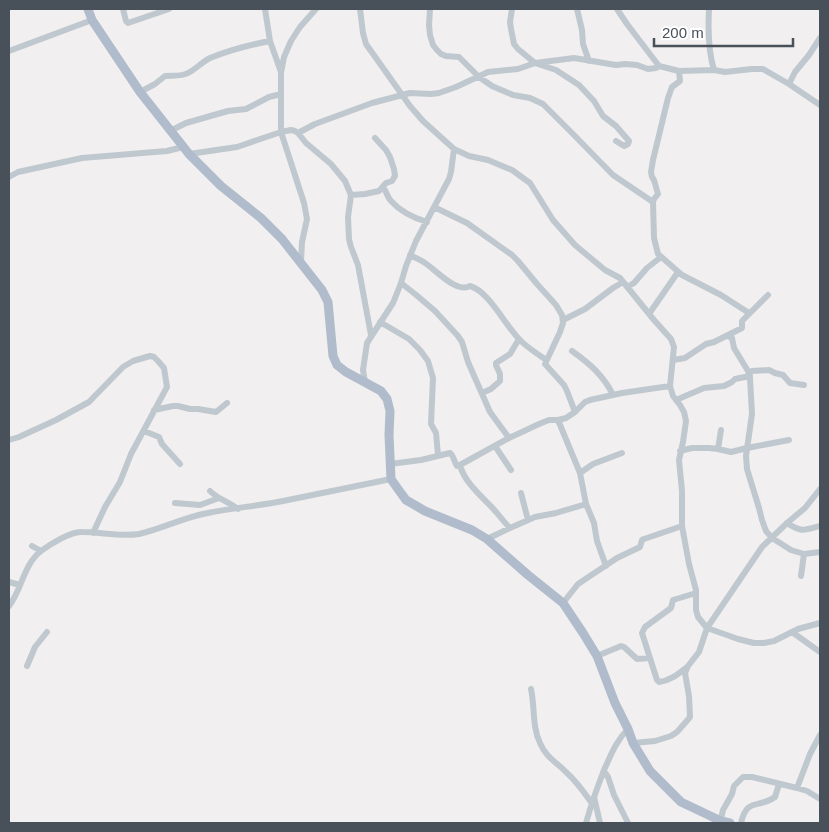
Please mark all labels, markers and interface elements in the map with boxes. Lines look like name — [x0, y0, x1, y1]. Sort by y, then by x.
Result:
scale bar — [654, 15, 793, 47]
text: 200 m — [662, 24, 704, 41]

